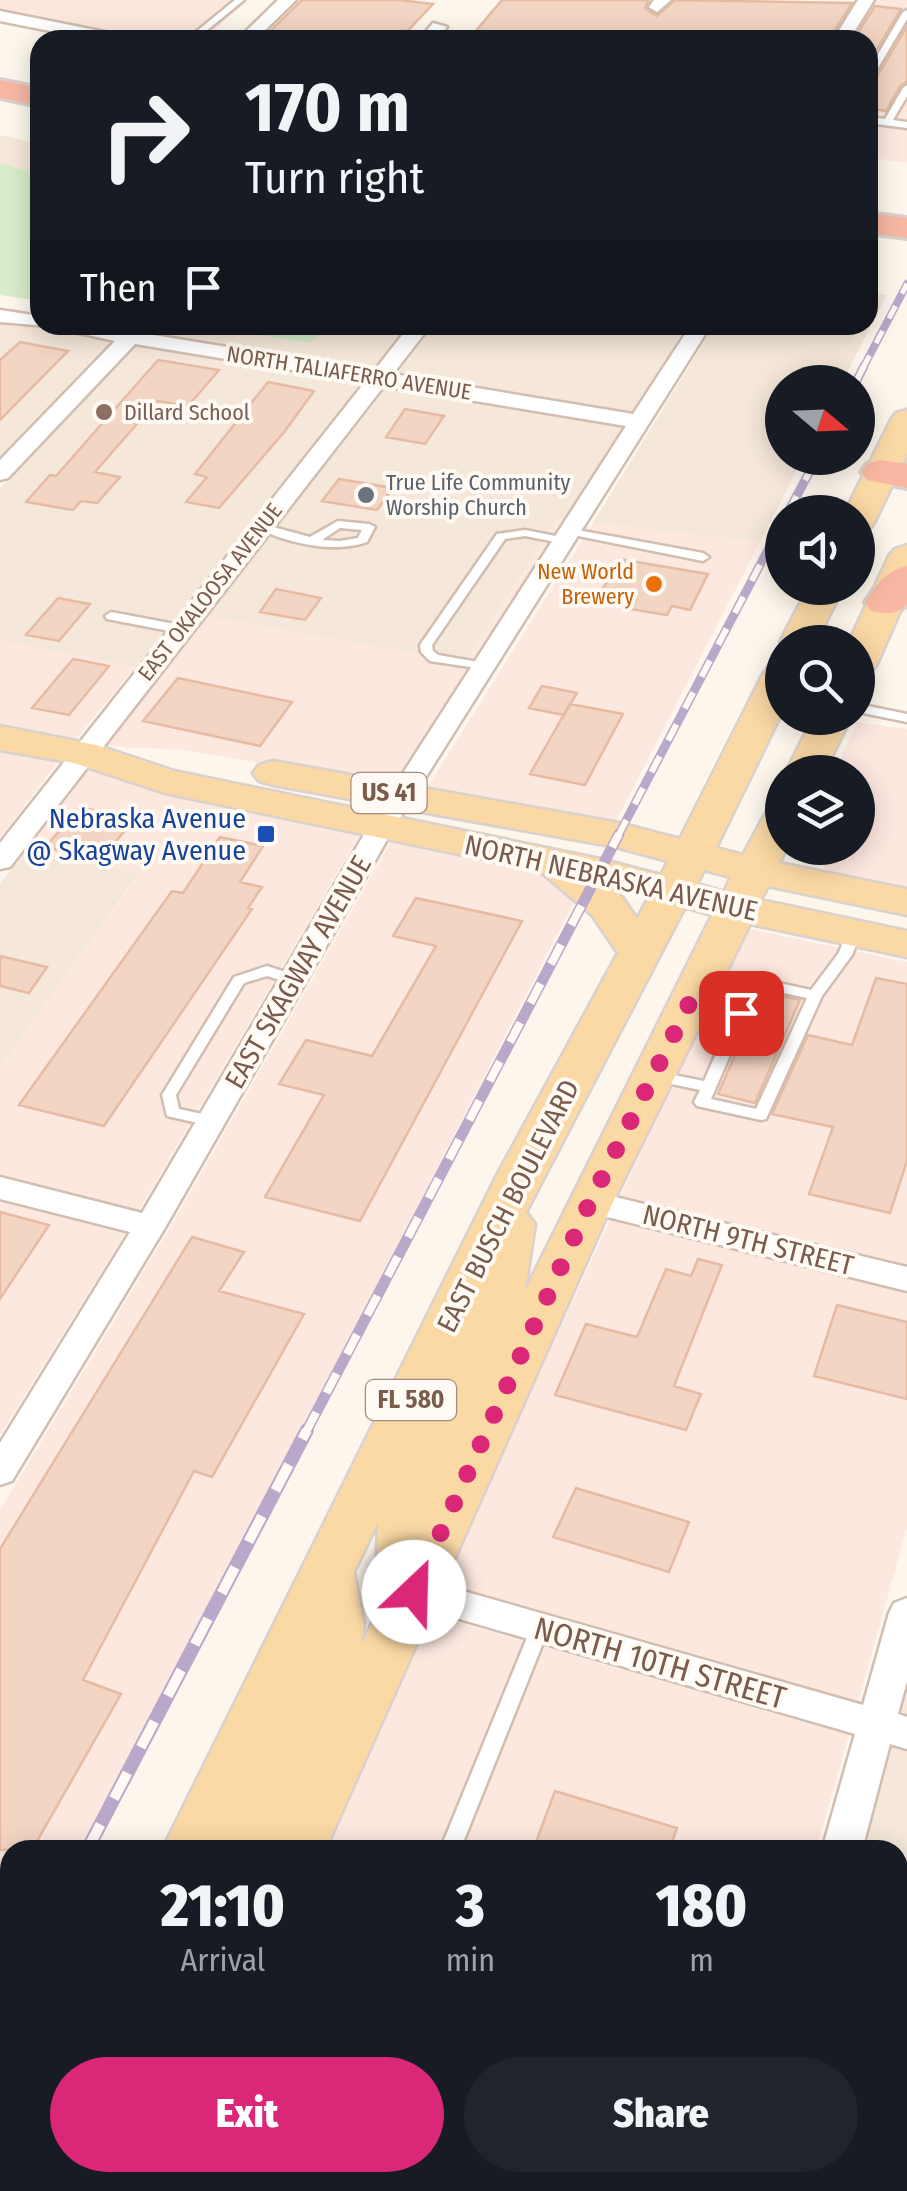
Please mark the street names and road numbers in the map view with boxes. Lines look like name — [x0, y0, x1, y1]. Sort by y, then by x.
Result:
street label: NORTH TALIAFERRO AVENUE — [225, 340, 473, 406]
street label: EAST OKALOOSA AVENUE — [132, 498, 288, 686]
road number: US 41 — [352, 773, 426, 813]
street label: NORTH NEBRASKA AVENUE — [461, 828, 761, 928]
street label: EAST SKAGWAY AVENUE — [218, 850, 378, 1094]
street label: EAST BUSCH BOULEVARD — [430, 1074, 586, 1338]
street label: NORTH 9TH STREET — [639, 1198, 857, 1282]
road number: FL 580 — [366, 1380, 456, 1420]
street label: NORTH 10TH STREET — [530, 1609, 790, 1717]

